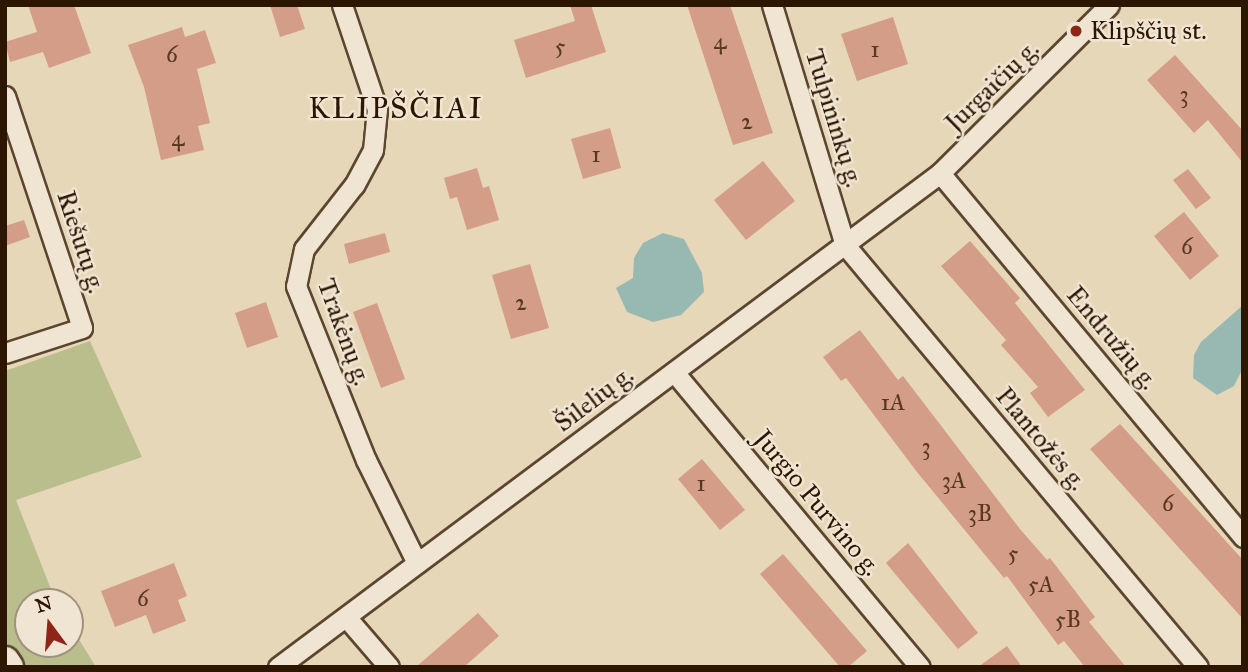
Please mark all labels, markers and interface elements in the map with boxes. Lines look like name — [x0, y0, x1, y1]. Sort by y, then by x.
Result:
place label: Klipščių st. — [1090, 15, 1207, 47]
marker: Klipščių st. — [1068, 23, 1084, 39]
house number: 4 — [714, 27, 726, 55]
house number: 5 — [555, 32, 565, 60]
street label: Jurgaičių g. — [938, 34, 1046, 138]
house number: 1 — [870, 35, 880, 63]
house number: 6 — [166, 40, 178, 68]
street label: Tulpininkų g. — [798, 45, 870, 191]
house number: 3 — [1179, 80, 1189, 108]
district label: KLIPŠČIAI — [310, 90, 482, 126]
house number: 2 — [741, 107, 753, 135]
house number: 4 — [172, 124, 184, 152]
house number: 1 — [591, 140, 601, 168]
street label: Riešutų g. — [50, 187, 112, 297]
house number: 6 — [1181, 232, 1193, 260]
street label: Trakėnų g. — [310, 274, 378, 390]
street label: Endružių g. — [1060, 280, 1164, 396]
house number: 2 — [515, 288, 527, 316]
street label: Šilelių g. — [548, 359, 640, 439]
street label: Plantožės g. — [989, 381, 1093, 497]
house number: 1A — [881, 388, 905, 416]
street label: Jurgio Purvino g. — [747, 424, 887, 582]
house number: 3 — [921, 432, 931, 460]
house number: 3A — [942, 466, 966, 494]
house number: 1 — [696, 469, 706, 497]
house number: 6 — [1162, 489, 1174, 517]
house number: 3B — [968, 499, 992, 527]
house number: 5 — [1008, 539, 1018, 567]
house number: 5A — [1028, 570, 1054, 598]
house number: 6 — [137, 584, 149, 612]
north arrow — [14, 588, 84, 658]
text: N — [33, 591, 55, 618]
house number: 5B — [1055, 605, 1081, 633]

